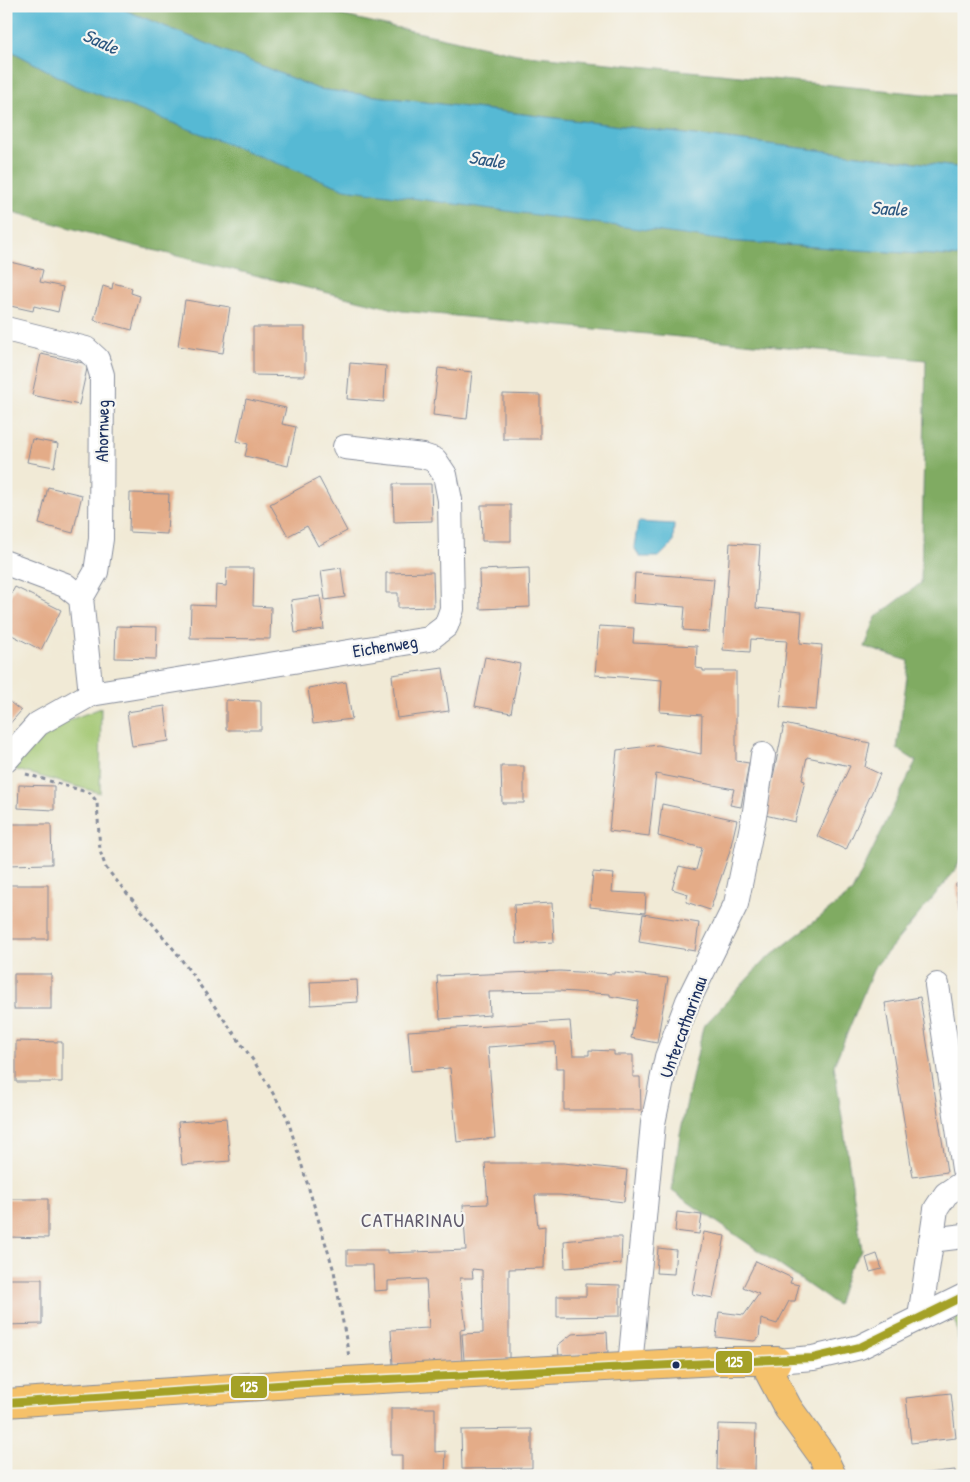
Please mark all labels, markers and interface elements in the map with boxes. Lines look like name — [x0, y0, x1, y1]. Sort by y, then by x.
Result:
water label: Saale — [79, 22, 124, 61]
water label: Saale — [467, 143, 508, 175]
water label: Saale — [870, 194, 909, 222]
street label: Ahornweg — [89, 400, 115, 462]
street label: Eichenweg — [351, 629, 419, 663]
street label: Untercatharinau — [653, 973, 713, 1081]
district label: CATHARINAU — [361, 1206, 465, 1233]
line badge: 125 — [715, 1350, 753, 1374]
text: 125 — [725, 1352, 743, 1371]
unlabelled marker — [671, 1360, 681, 1370]
line badge: 125 — [230, 1375, 268, 1399]
text: 125 — [240, 1377, 258, 1396]

